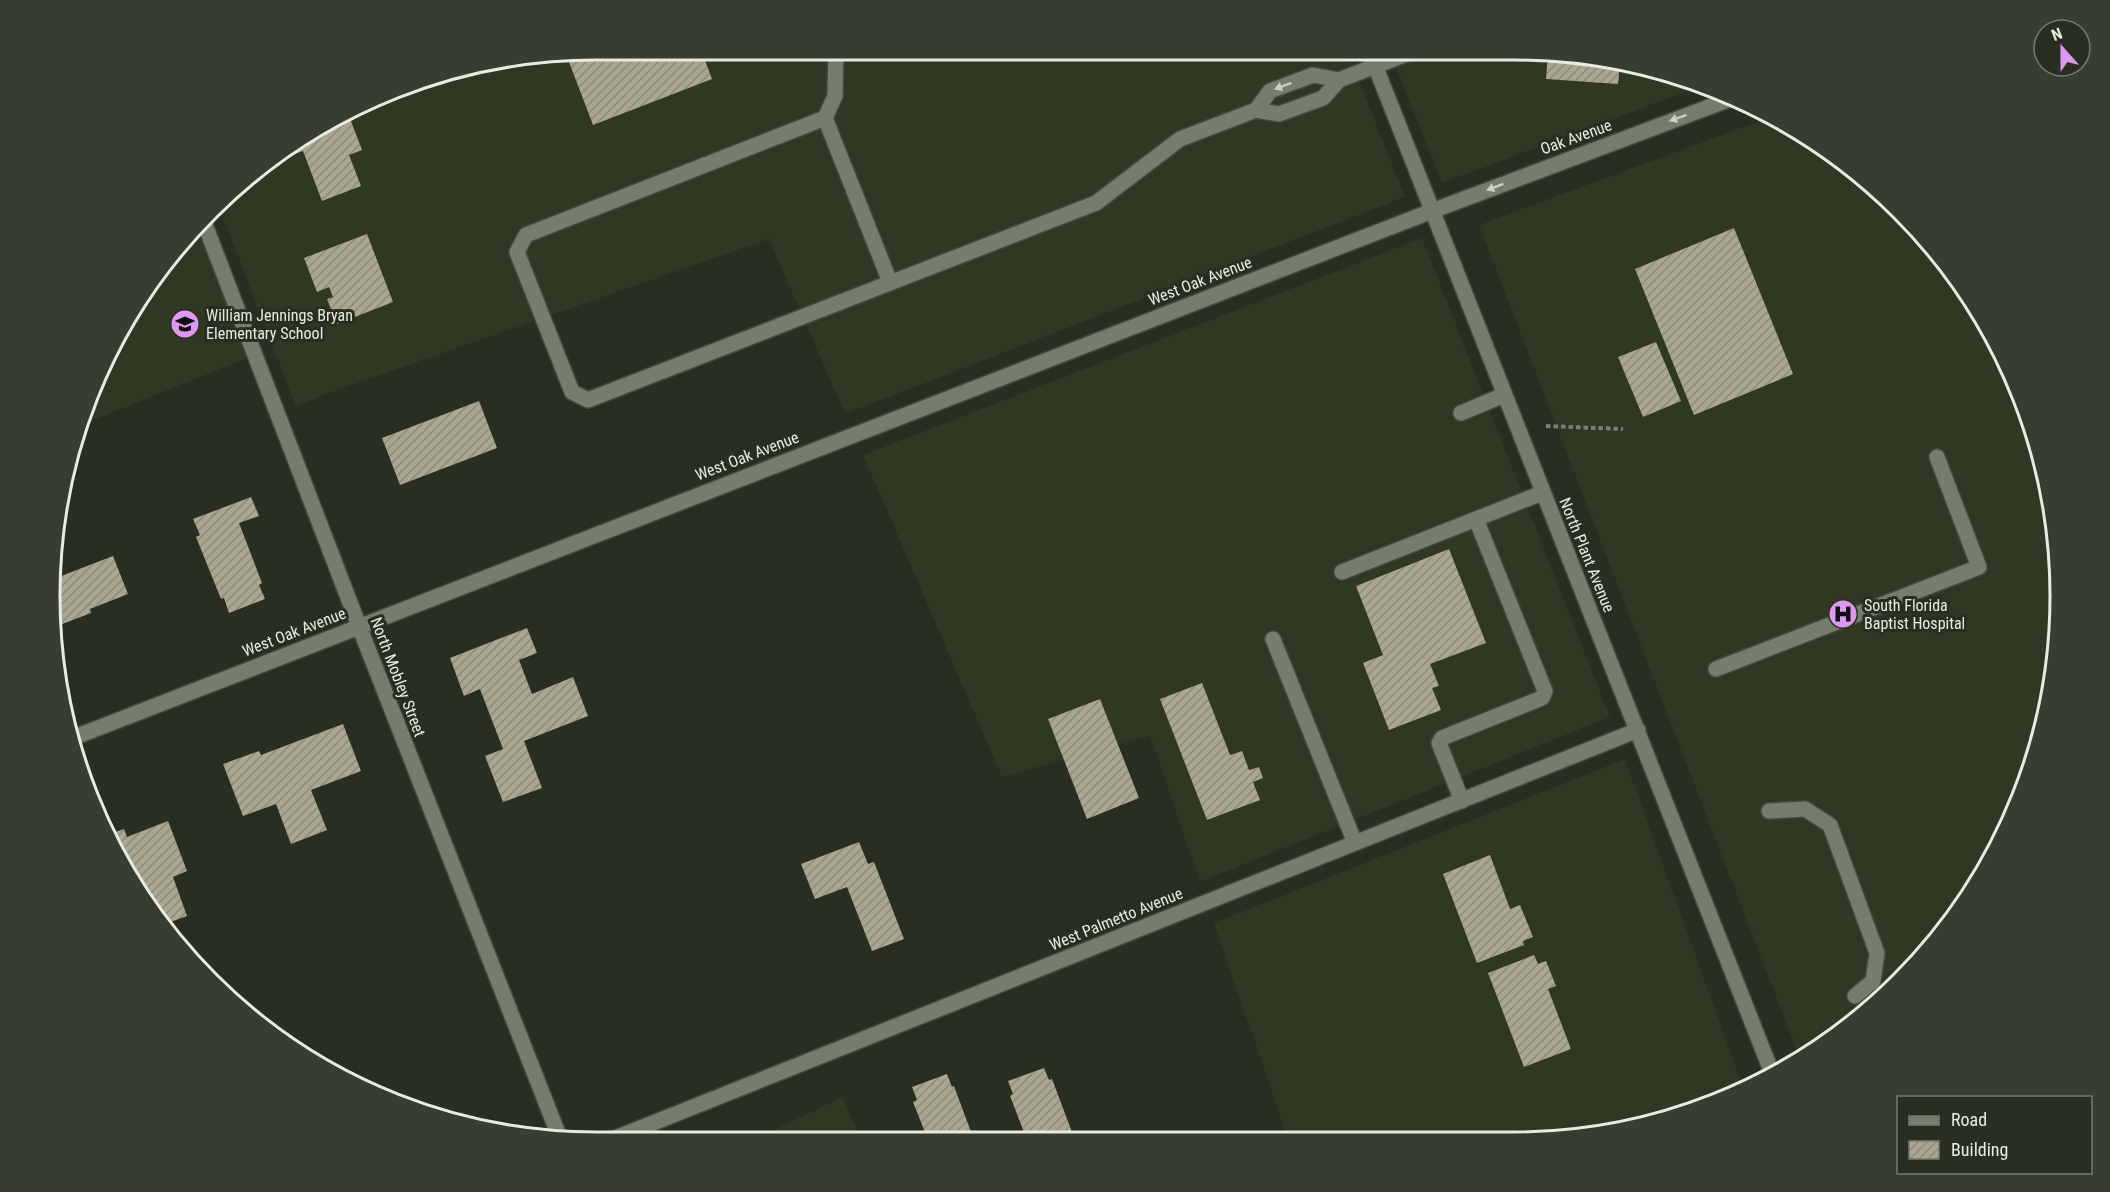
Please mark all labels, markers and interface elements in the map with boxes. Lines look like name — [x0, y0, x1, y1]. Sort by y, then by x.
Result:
north arrow — [2032, 18, 2092, 78]
text: N — [2049, 24, 2065, 45]
one-way arrow — [1274, 82, 1292, 92]
one-way arrow — [1669, 114, 1687, 124]
street label: Oak Avenue — [1538, 115, 1614, 159]
one-way arrow — [1486, 182, 1504, 192]
street label: West Oak Avenue — [1146, 253, 1254, 309]
place label: William Jennings Bryan Elementary School — [206, 306, 353, 343]
school or university icon: William Jennings Bryan Elementary School — [169, 308, 201, 340]
street label: West Oak Avenue — [693, 428, 801, 484]
street label: North Plant Avenue — [1555, 495, 1619, 615]
place label: South Florida Baptist Hospital — [1864, 596, 1965, 633]
hospital icon: South Florida Baptist Hospital — [1827, 598, 1859, 630]
street label: West Oak Avenue — [240, 604, 348, 660]
street label: North Mobley Street — [367, 615, 430, 740]
street label: West Palmetto Avenue — [1047, 884, 1185, 954]
legend — [1897, 1096, 2092, 1174]
text: Road — [1951, 1109, 1987, 1130]
text: Building — [1951, 1139, 2008, 1160]

